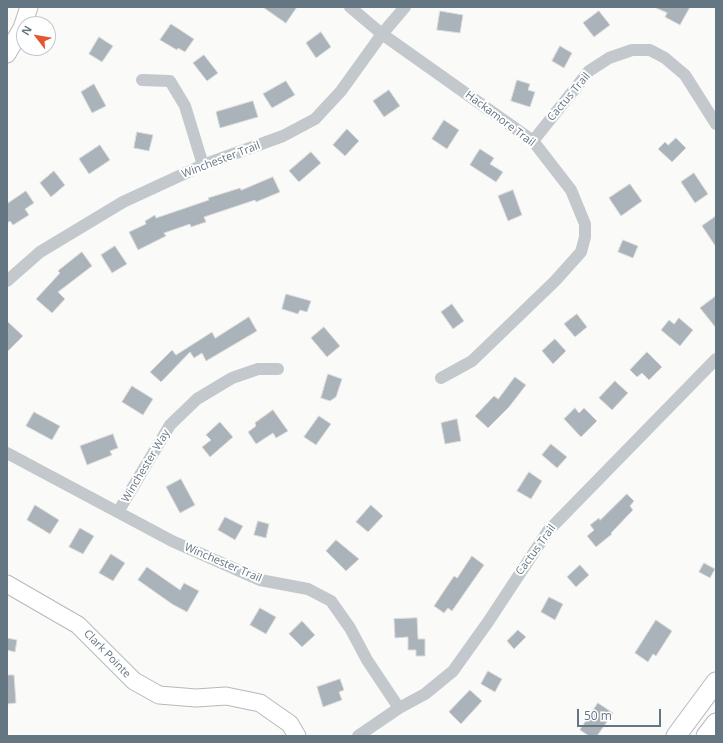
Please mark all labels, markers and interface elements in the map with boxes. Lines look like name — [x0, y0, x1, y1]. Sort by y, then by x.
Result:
north arrow — [16, 16, 56, 56]
text: N — [17, 22, 35, 38]
street label: Cactus Trail — [545, 70, 593, 124]
street label: Hackamore Trail — [463, 88, 537, 150]
street label: Winchester Trail — [180, 139, 262, 181]
street label: Winchester Way — [119, 427, 173, 505]
street label: Cactus Trail — [513, 522, 559, 578]
street label: Winchester Trail — [182, 541, 264, 585]
street label: Clark Pointe — [81, 627, 133, 681]
scale bar — [579, 701, 663, 727]
text: 50 m — [584, 707, 612, 724]

